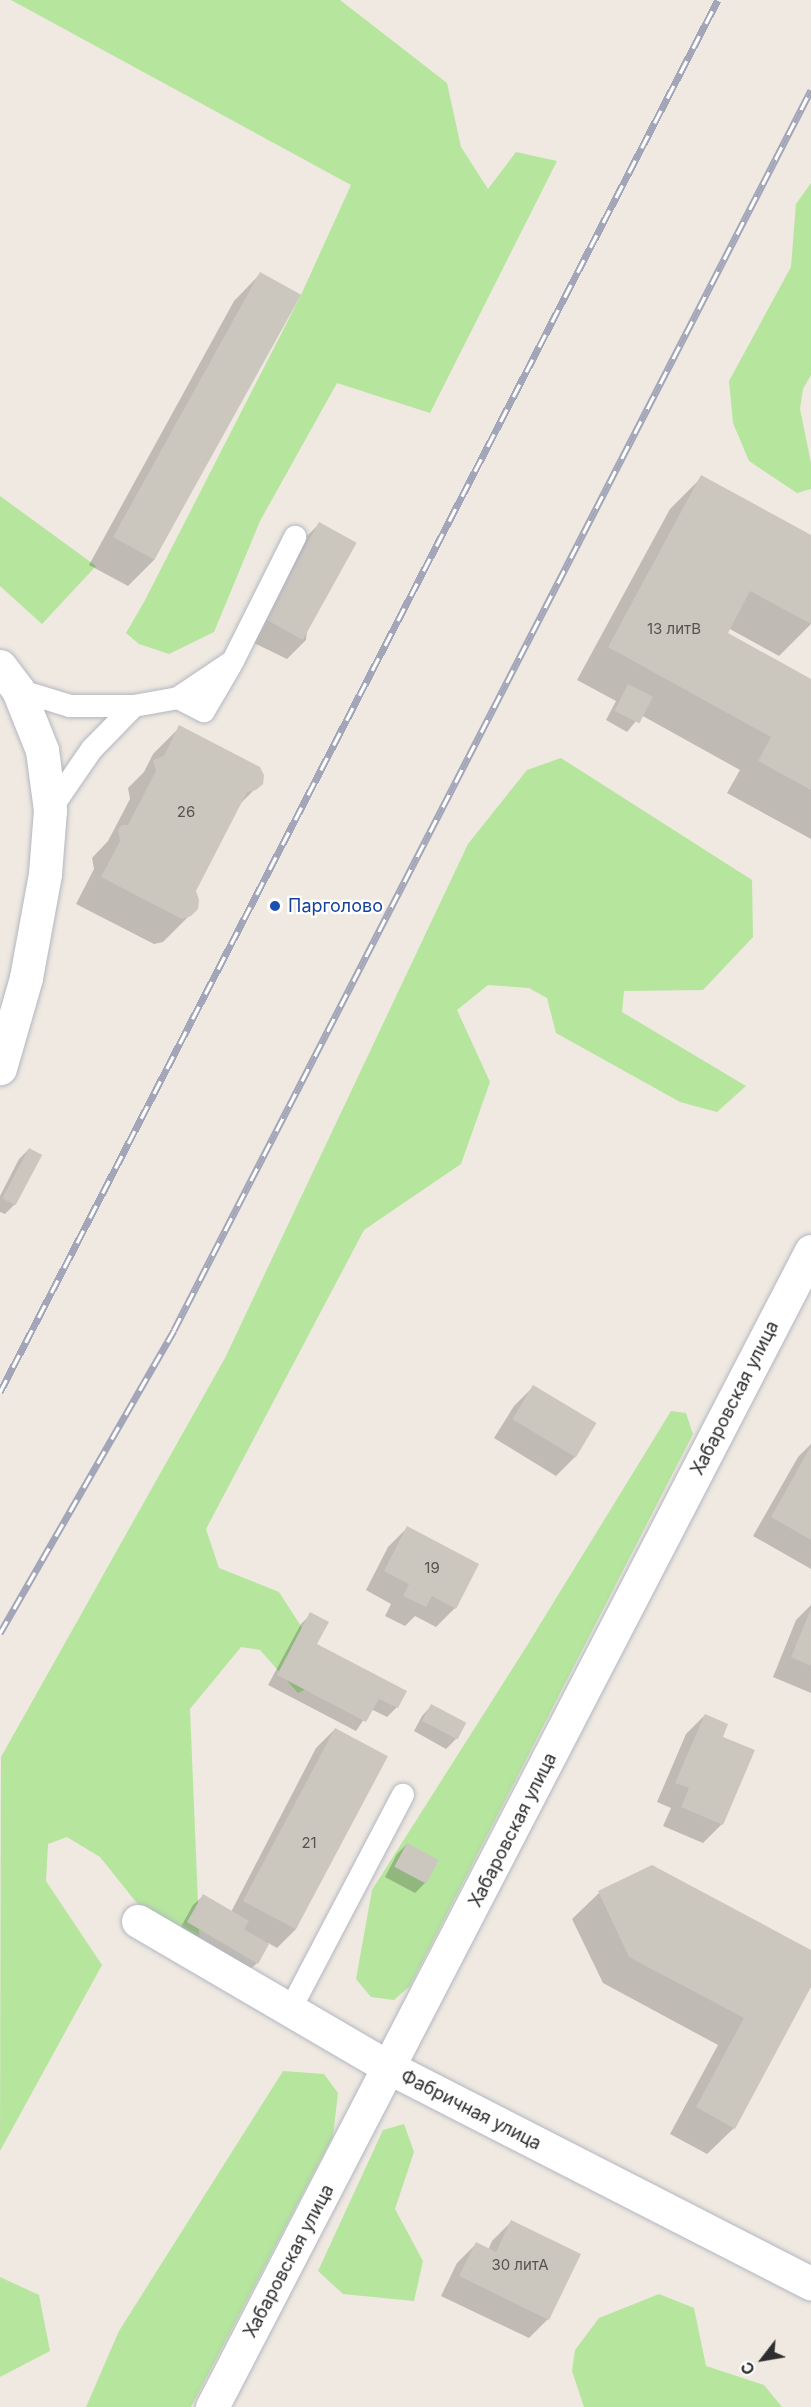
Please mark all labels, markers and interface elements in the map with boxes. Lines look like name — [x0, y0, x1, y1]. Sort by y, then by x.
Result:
house number: 13 литВ — [647, 620, 701, 638]
house number: 26 — [177, 803, 195, 821]
place label: Парголово — [288, 895, 383, 917]
marker: Парголово — [266, 897, 284, 915]
street label: Хабаровская улица — [687, 1317, 783, 1479]
house number: 19 — [424, 1559, 440, 1577]
street label: Хабаровская улица — [465, 1749, 561, 1911]
house number: 21 — [301, 1834, 317, 1852]
street label: Фабричная улица — [397, 2065, 545, 2155]
street label: Хабаровская улица — [239, 2181, 339, 2341]
house number: 30 литА — [491, 2256, 549, 2274]
north arrow — [733, 2329, 793, 2389]
text: С — [736, 2358, 759, 2378]

